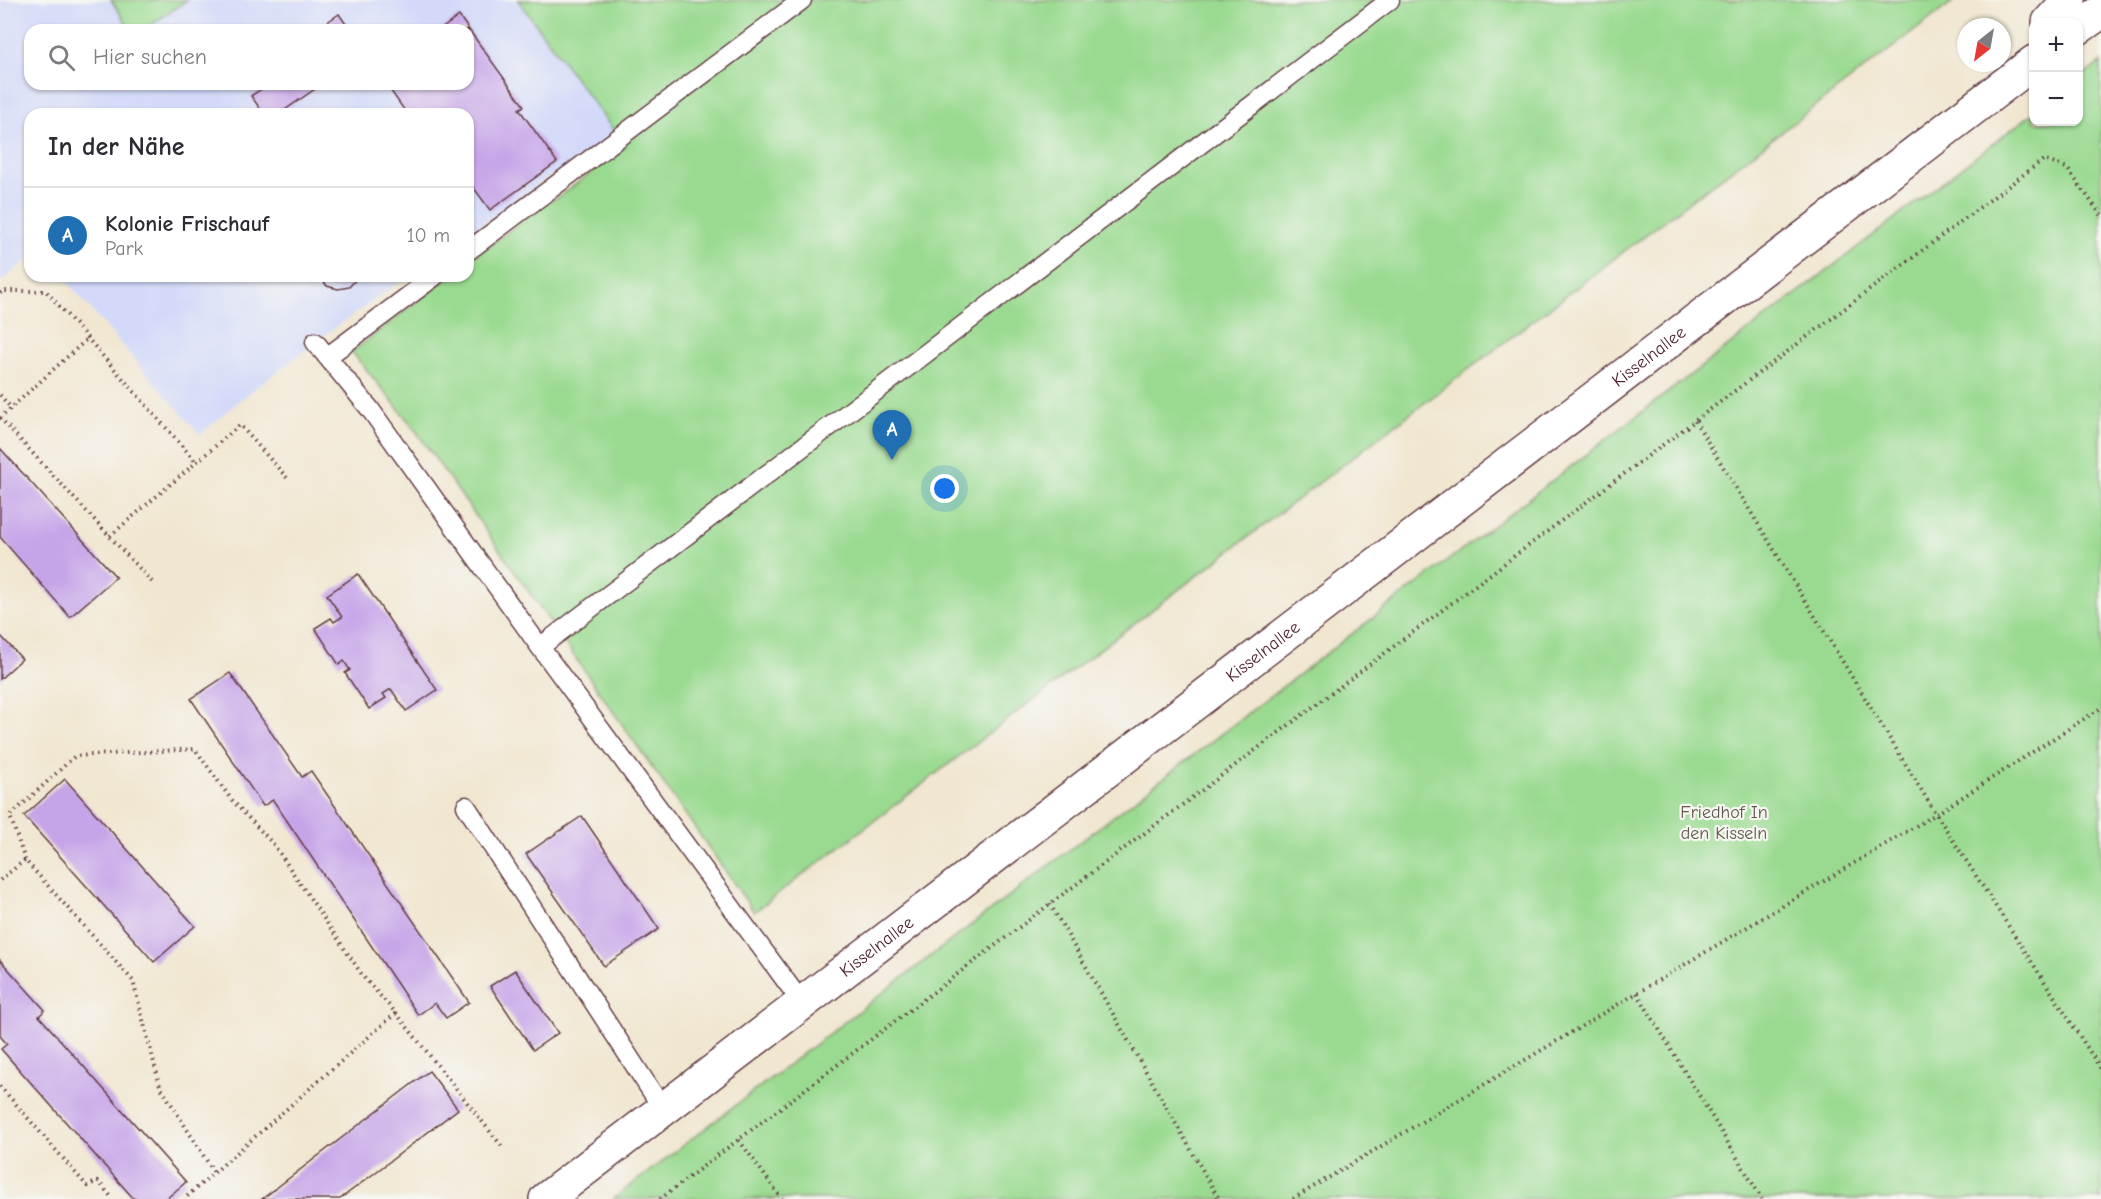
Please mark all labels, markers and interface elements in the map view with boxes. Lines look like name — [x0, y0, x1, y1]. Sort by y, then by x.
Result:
north arrow — [1957, 18, 2011, 72]
map controls — [2029, 18, 2083, 126]
button: + — [2029, 18, 2083, 72]
search box — [24, 24, 474, 90]
icon: search — [45, 41, 78, 74]
text: Hier suchen — [93, 44, 207, 70]
button: − — [2029, 72, 2083, 126]
text: In der Nähe — [48, 132, 185, 162]
text: Kolonie Frischauf — [105, 211, 269, 237]
text: A — [62, 224, 73, 247]
text: 10 m — [407, 224, 450, 247]
text: Park — [105, 237, 143, 260]
street label: Kisselnallee — [1608, 322, 1690, 392]
pin: A — [872, 410, 912, 460]
your location — [930, 474, 959, 503]
street label: Kisselnallee — [1222, 617, 1304, 687]
park label: Friedhof In den Kisseln — [1680, 802, 1768, 844]
street label: Kisselnallee — [836, 912, 918, 982]

